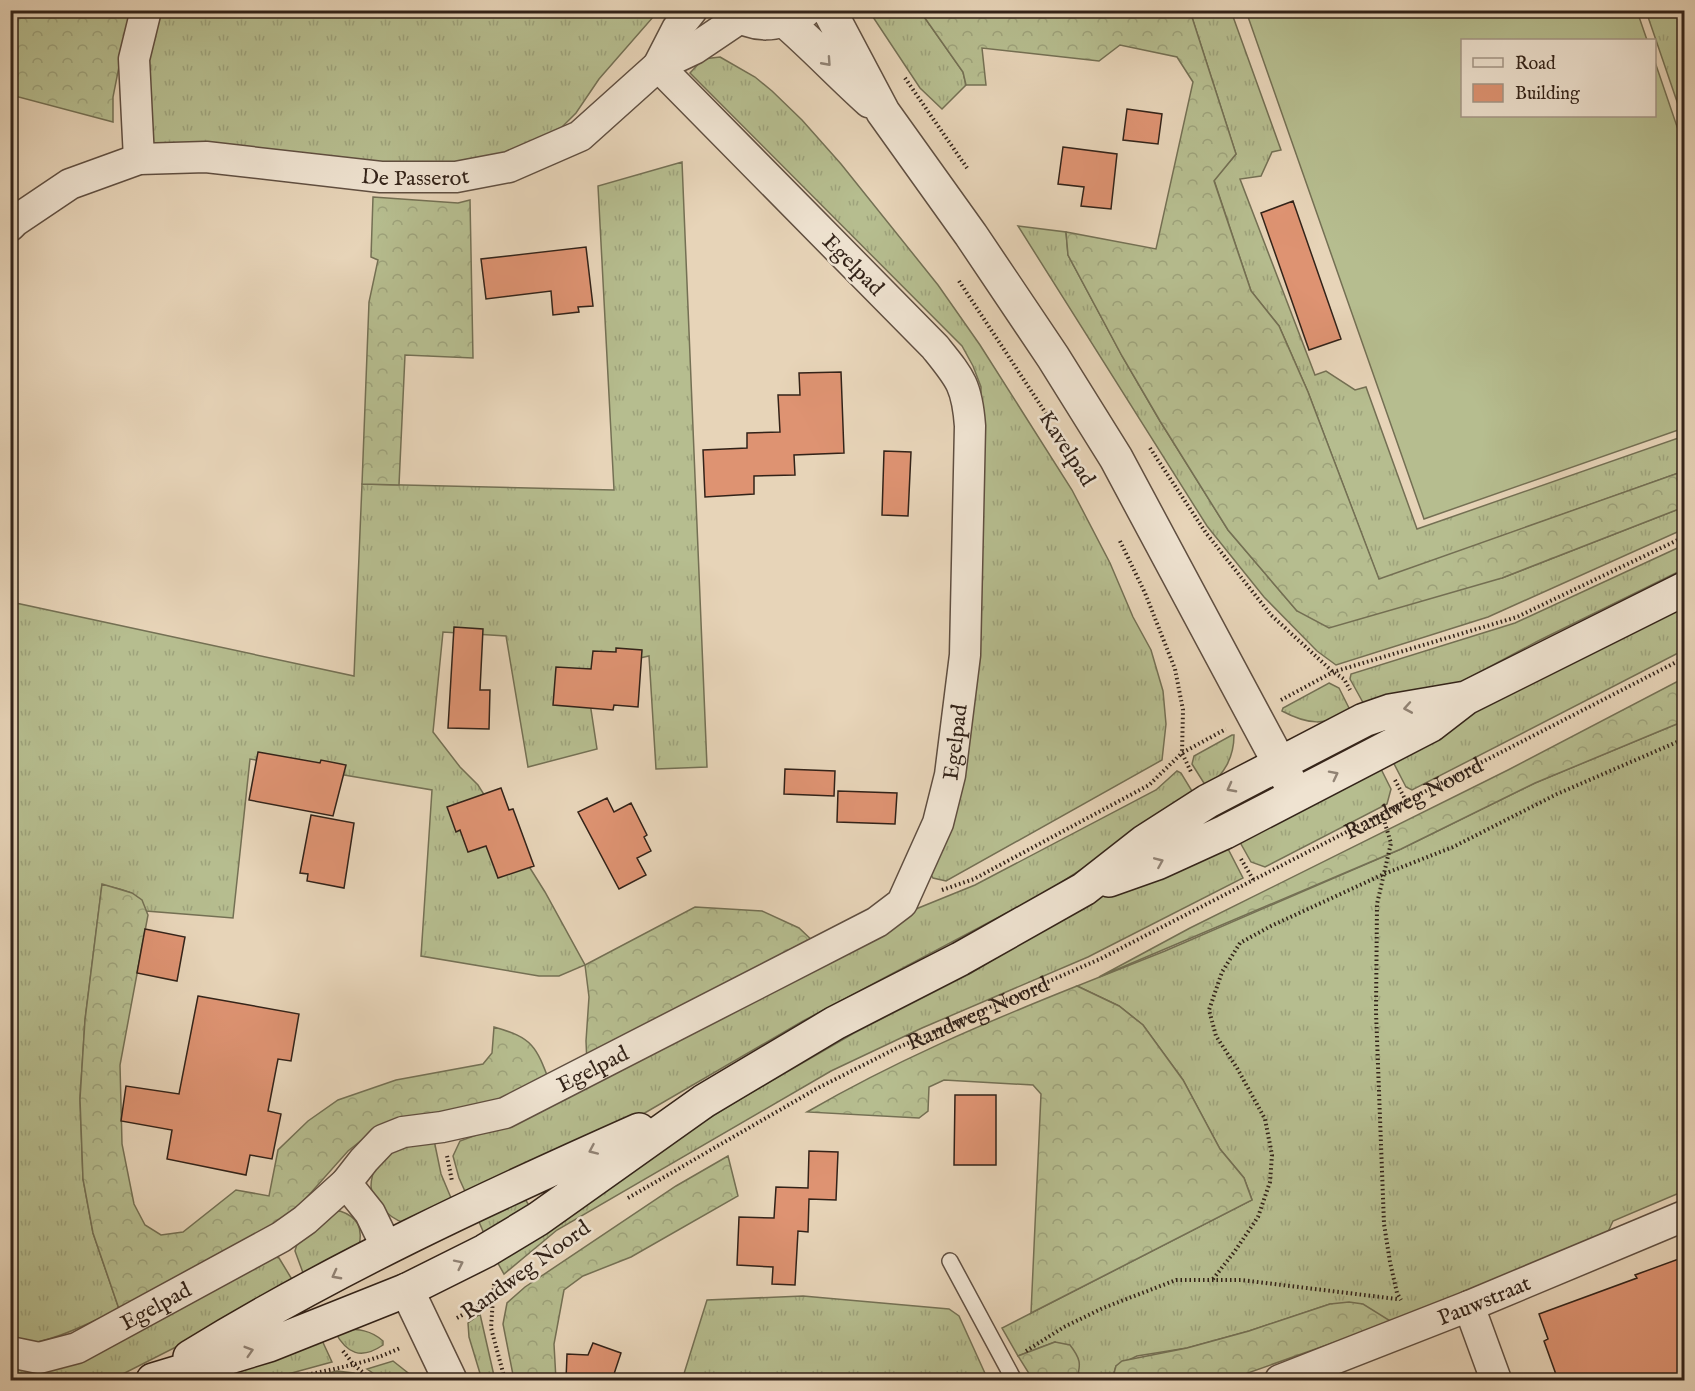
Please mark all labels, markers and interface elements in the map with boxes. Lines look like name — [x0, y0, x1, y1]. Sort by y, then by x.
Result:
legend — [1461, 39, 1656, 117]
text: Road — [1515, 53, 1556, 76]
one-way arrow — [820, 55, 831, 65]
text: Building — [1515, 83, 1580, 106]
street label: De Passerot — [360, 163, 472, 193]
street label: Egelpad — [816, 228, 890, 303]
street label: Kavelpad — [1032, 406, 1101, 492]
one-way arrow — [1403, 701, 1413, 713]
street label: Egelpad — [937, 702, 975, 782]
street label: Randweg Noord — [1340, 752, 1488, 847]
one-way arrow — [1327, 771, 1338, 782]
one-way arrow — [1227, 781, 1238, 792]
one-way arrow — [1153, 857, 1164, 869]
street label: Randweg Noord — [903, 971, 1054, 1058]
street label: Egelpad — [553, 1040, 634, 1100]
one-way arrow — [588, 1143, 599, 1155]
street label: Randweg Noord — [456, 1214, 596, 1327]
one-way arrow — [453, 1259, 464, 1271]
one-way arrow — [331, 1268, 342, 1279]
street label: Pauwstraat — [1434, 1270, 1536, 1333]
street label: Egelpad — [116, 1276, 197, 1338]
one-way arrow — [243, 1346, 254, 1358]

